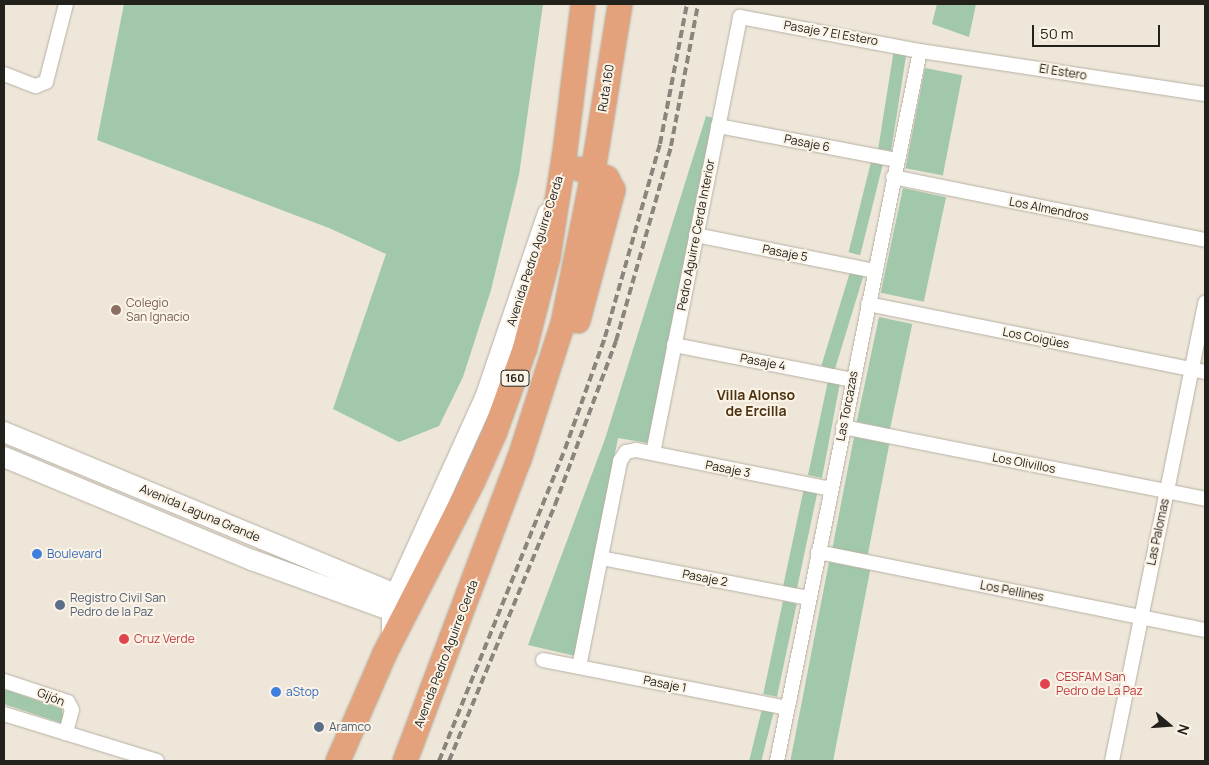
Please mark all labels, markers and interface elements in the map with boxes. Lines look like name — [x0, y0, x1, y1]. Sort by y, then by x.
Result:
scale bar — [1034, 15, 1162, 47]
street label: Pasaje 7 El Estero — [783, 18, 879, 48]
text: 50 m — [1040, 23, 1074, 44]
street label: El Estero — [1038, 61, 1088, 83]
street label: Ruta 160 — [595, 63, 617, 113]
street label: Pasaje 6 — [783, 131, 831, 155]
street label: Pedro Aguirre Cerda Interior — [674, 158, 718, 312]
street label: Avenida Pedro Aguirre Cerda — [504, 174, 566, 328]
street label: Los Almendros — [1008, 194, 1090, 224]
street label: Pasaje 5 — [761, 242, 809, 264]
place label: Colegio San Ignacio — [126, 296, 190, 324]
marker: Colegio San Ignacio — [110, 304, 122, 316]
street label: Los Coigües — [1001, 324, 1071, 352]
street label: Pasaje 4 — [739, 351, 787, 373]
road number: 160 — [500, 369, 530, 386]
street label: Las Torcazas — [833, 370, 861, 442]
district label: Villa Alonso de Ercilla — [717, 387, 795, 420]
street label: Los Olivillos — [991, 450, 1057, 476]
street label: Pasaje 3 — [704, 458, 752, 480]
street label: Avenida Laguna Grande — [138, 481, 262, 545]
street label: Las Palomas — [1144, 497, 1172, 567]
place label: Boulevard — [47, 547, 102, 561]
marker: Boulevard — [31, 548, 43, 560]
street label: Pasaje 2 — [681, 567, 729, 589]
street label: Avenida Pedro Aguirre Cerda — [411, 578, 481, 730]
street label: Los Pellines — [979, 578, 1045, 604]
place label: Registro Civil San Pedro de la Paz — [70, 591, 166, 619]
marker: Registro Civil San Pedro de la Paz — [54, 599, 66, 611]
place label: Cruz Verde — [134, 632, 195, 646]
marker: Cruz Verde — [118, 633, 130, 645]
place label: CESFAM San Pedro de La Paz — [1056, 670, 1143, 698]
street label: Pasaje 1 — [642, 673, 688, 695]
marker: CESFAM San Pedro de La Paz — [1038, 677, 1052, 691]
street label: Gijón — [35, 685, 67, 709]
place label: aStop — [286, 685, 319, 699]
marker: aStop — [270, 686, 282, 698]
north arrow — [1144, 700, 1194, 750]
place label: Aramco — [329, 720, 371, 734]
marker: Aramco — [313, 721, 325, 733]
text: N — [1173, 722, 1194, 738]

